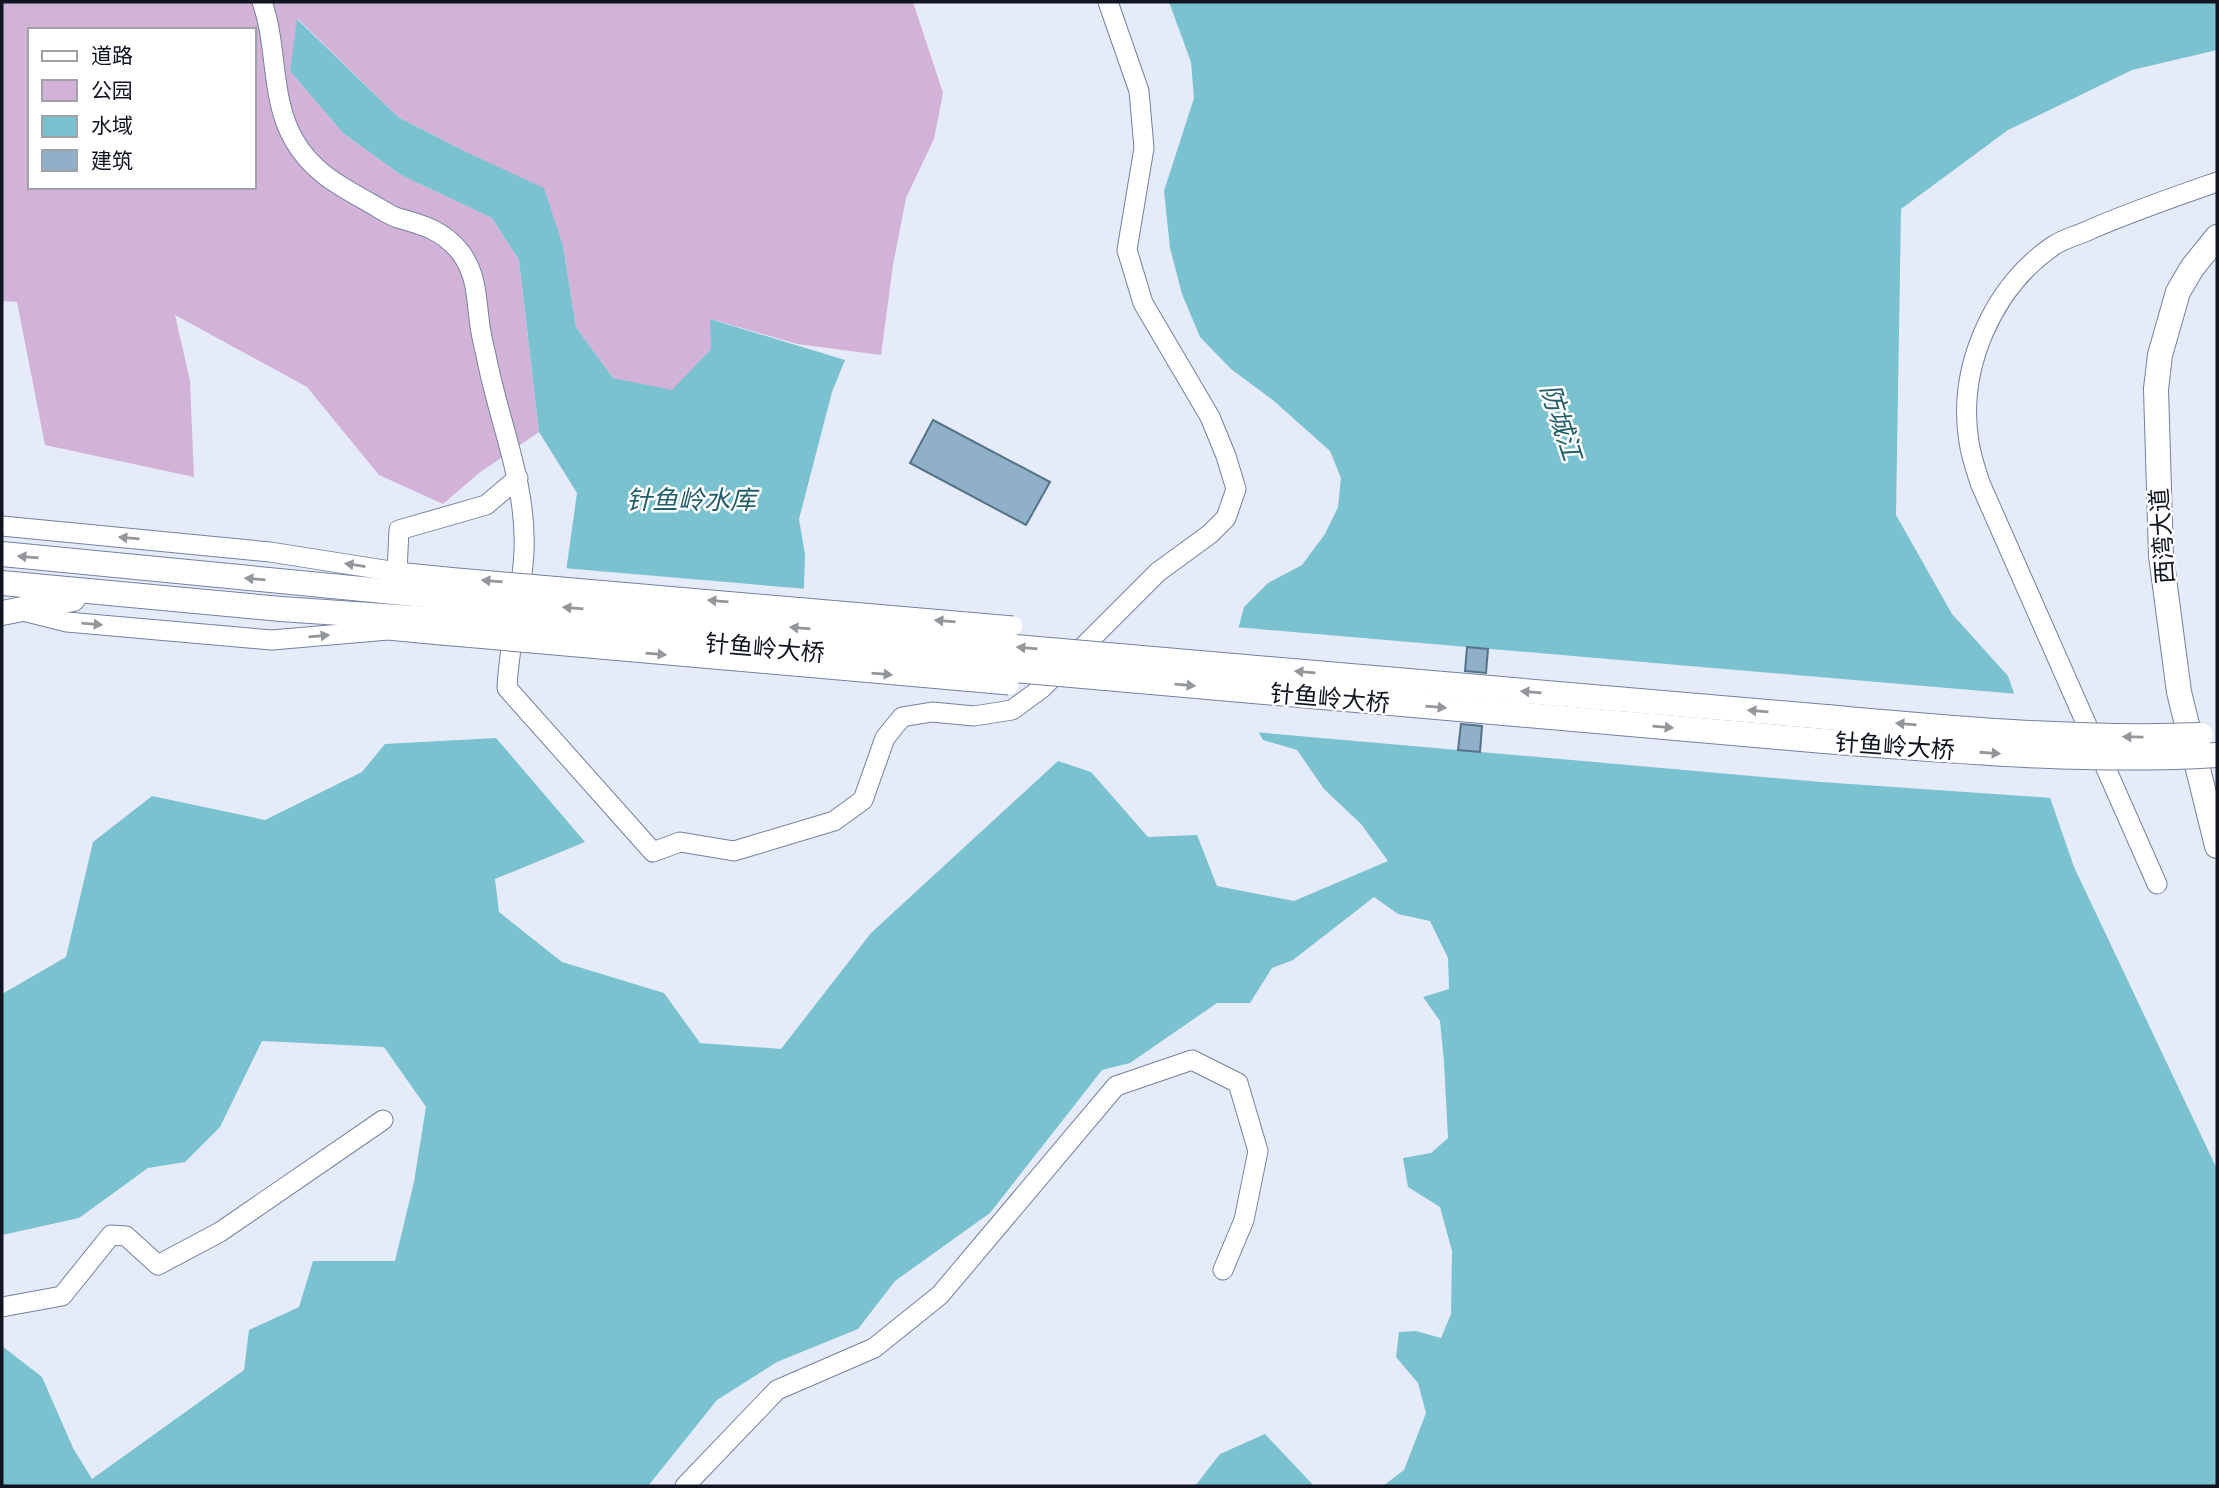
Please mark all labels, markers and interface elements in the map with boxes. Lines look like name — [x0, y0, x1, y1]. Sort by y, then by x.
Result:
legend — [28, 28, 256, 189]
text: 道路 — [91, 43, 133, 68]
text: 公园 — [91, 78, 133, 103]
text: 水域 — [91, 113, 133, 138]
text: 建筑 — [91, 148, 133, 173]
water label: 防城江 — [1534, 380, 1589, 467]
water label: 针鱼岭水库 — [626, 484, 760, 516]
street label: 西湾大道 — [2144, 487, 2180, 585]
one-way arrow — [118, 533, 140, 544]
one-way arrow — [17, 551, 39, 562]
one-way arrow — [343, 559, 365, 570]
one-way arrow — [244, 573, 266, 584]
one-way arrow — [481, 575, 503, 586]
one-way arrow — [707, 595, 729, 606]
one-way arrow — [562, 602, 584, 613]
one-way arrow — [934, 615, 956, 626]
one-way arrow — [81, 619, 103, 630]
one-way arrow — [789, 622, 811, 633]
street label: 针鱼岭大桥 — [704, 628, 826, 668]
one-way arrow — [308, 630, 330, 641]
one-way arrow — [1015, 642, 1037, 653]
one-way arrow — [645, 649, 667, 660]
one-way arrow — [1294, 666, 1316, 677]
one-way arrow — [872, 669, 894, 680]
street label: 针鱼岭大桥 — [1269, 678, 1391, 718]
one-way arrow — [1174, 680, 1196, 691]
one-way arrow — [1520, 686, 1542, 697]
one-way arrow — [1425, 702, 1447, 713]
one-way arrow — [1747, 705, 1769, 716]
one-way arrow — [1895, 718, 1917, 729]
one-way arrow — [1652, 721, 1674, 732]
street label: 针鱼岭大桥 — [1834, 727, 1956, 765]
one-way arrow — [2122, 731, 2144, 742]
one-way arrow — [1979, 748, 2001, 759]

